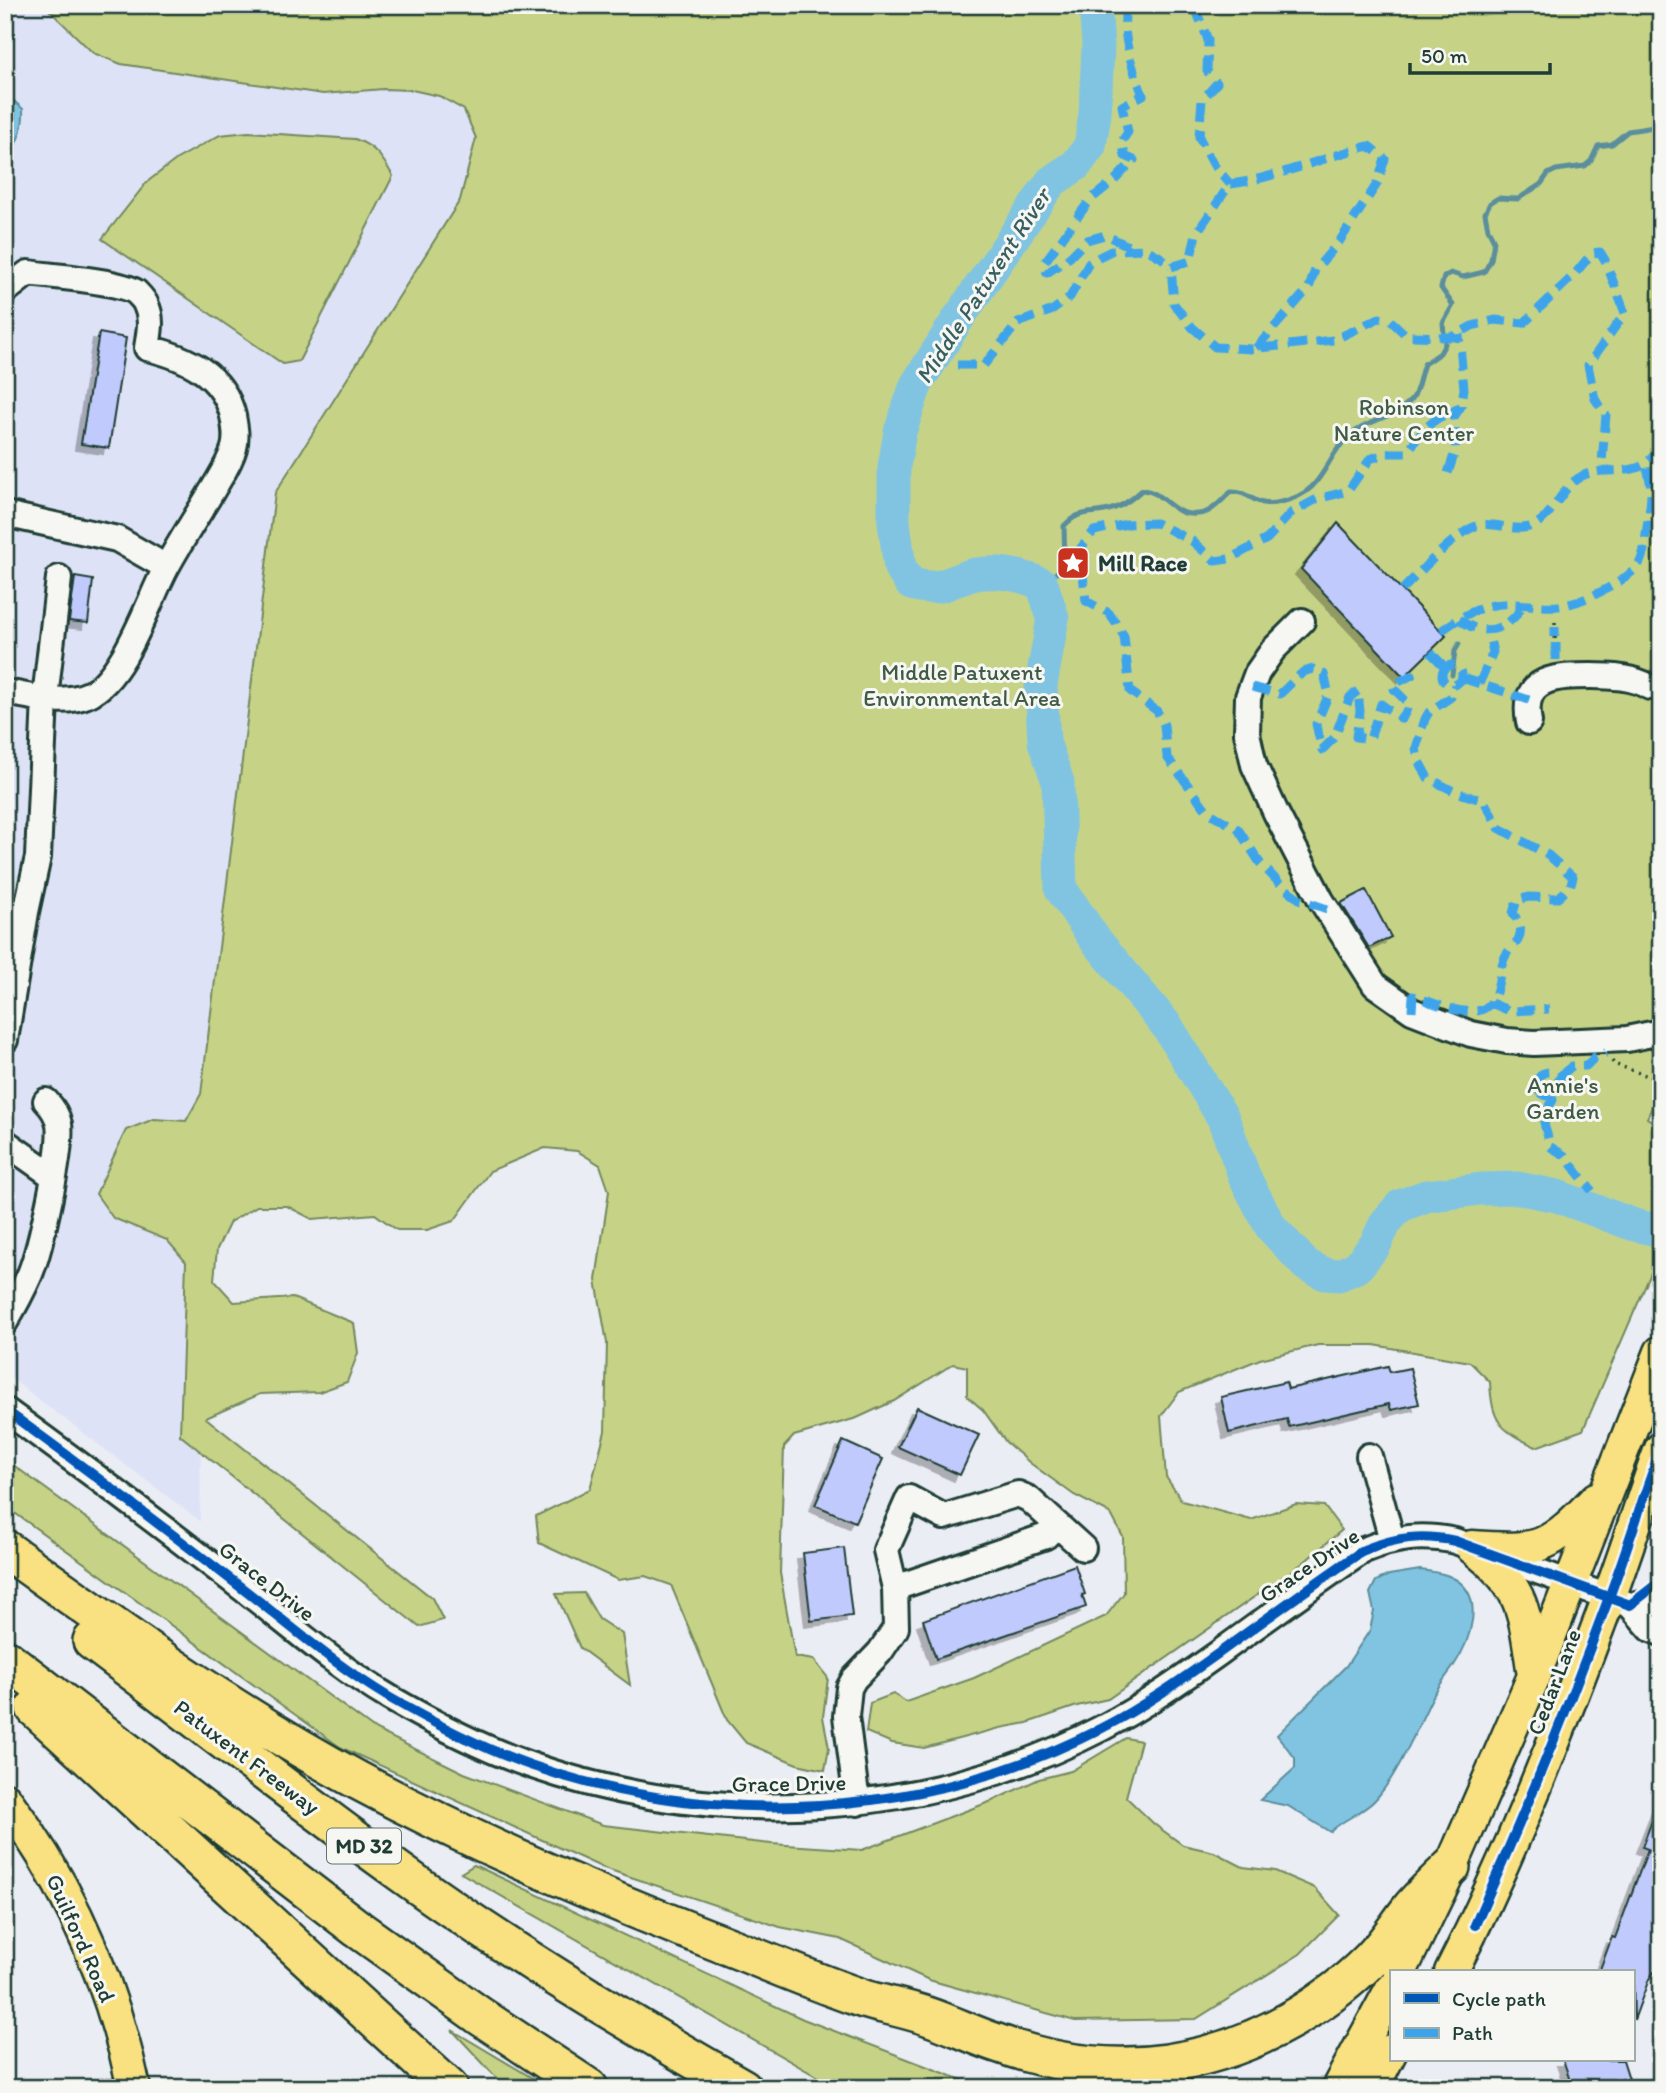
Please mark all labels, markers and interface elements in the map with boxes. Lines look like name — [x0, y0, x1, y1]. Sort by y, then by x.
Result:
scale bar — [1410, 32, 1550, 76]
text: 50 m — [1421, 43, 1468, 68]
water label: Middle Patuxent River — [909, 181, 1058, 389]
park label: Robinson Nature Center — [1334, 393, 1475, 447]
place icon: Mill Race — [1054, 544, 1092, 582]
place label: Mill Race — [1098, 549, 1188, 577]
park label: Middle Patuxent Environmental Area — [863, 658, 1061, 712]
park label: Annie's Garden — [1526, 1071, 1600, 1125]
street label: Grace Drive — [1254, 1521, 1364, 1609]
street label: Grace Drive — [213, 1535, 321, 1627]
street label: Cedar Lane — [1521, 1625, 1587, 1739]
street label: Patuxent Freeway — [169, 1693, 325, 1821]
street label: Grace Drive — [731, 1768, 847, 1798]
road number: MD 32 — [327, 1828, 401, 1864]
street label: Guilford Road — [40, 1869, 122, 2007]
legend — [1390, 1970, 1634, 2062]
text: Cycle path — [1452, 1986, 1546, 2011]
text: Path — [1452, 2020, 1493, 2045]

